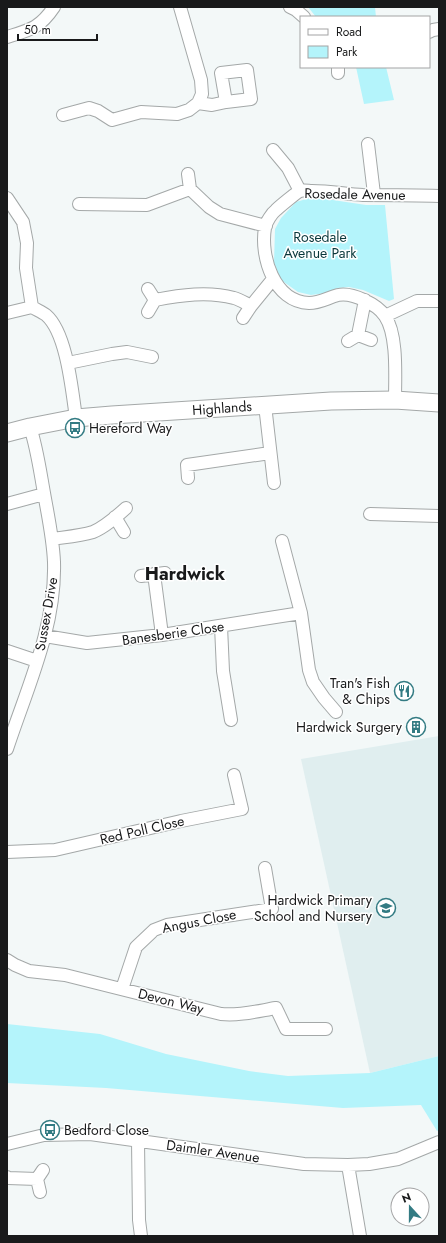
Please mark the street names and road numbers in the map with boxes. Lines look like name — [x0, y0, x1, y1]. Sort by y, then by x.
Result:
street label: Rosedale Avenue — [304, 183, 406, 205]
street label: Highlands — [191, 396, 253, 420]
street label: Sussex Drive — [30, 576, 62, 652]
street label: Banesberie Close — [121, 616, 225, 650]
street label: Red Poll Close — [98, 811, 186, 849]
street label: Angus Close — [160, 904, 238, 938]
street label: Devon Way — [136, 983, 207, 1019]
street label: Daimler Avenue — [165, 1135, 261, 1167]

